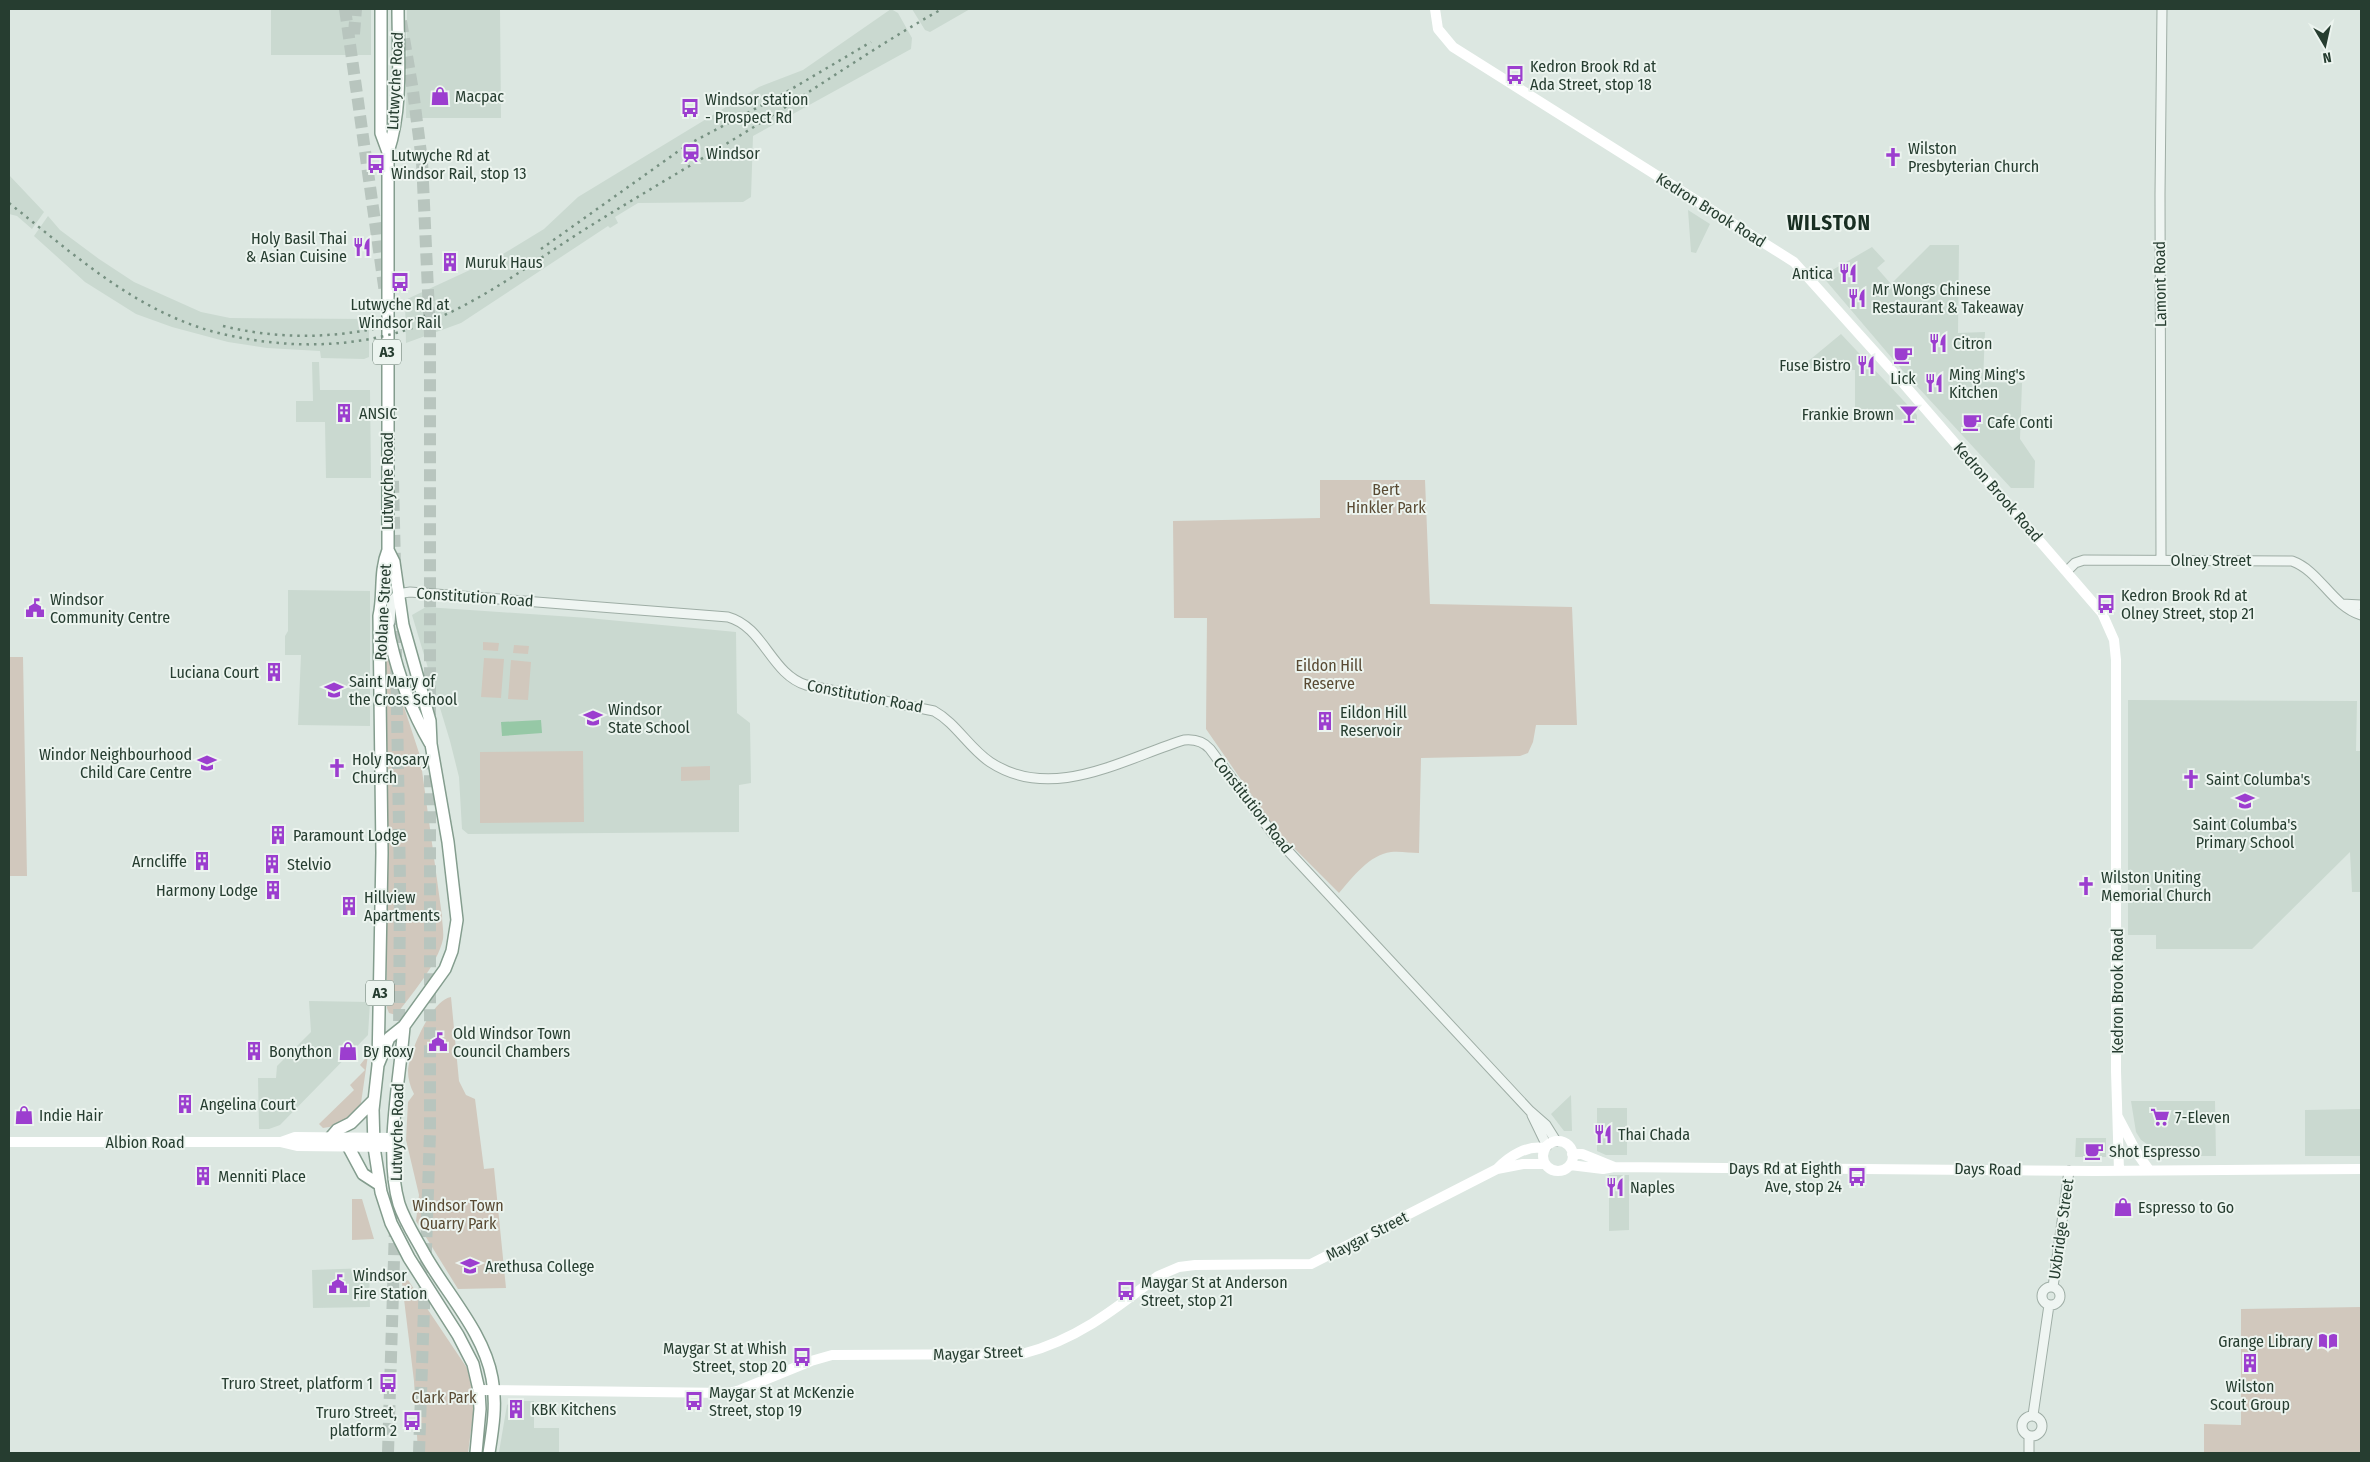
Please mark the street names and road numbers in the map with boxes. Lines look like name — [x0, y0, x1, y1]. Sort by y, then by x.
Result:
street label: Lutwyche Road — [383, 32, 407, 130]
street label: Kedron Brook Road — [1653, 169, 1769, 251]
street label: Lamont Road — [2150, 241, 2170, 327]
road number: A3 — [373, 340, 401, 364]
street label: Lutwyche Road — [378, 432, 397, 530]
street label: Kedron Brook Road — [1950, 438, 2046, 546]
street label: Olney Street — [2171, 551, 2252, 570]
street label: Roblane Street — [371, 562, 395, 661]
street label: Constitution Road — [416, 583, 534, 611]
street label: Constitution Road — [806, 675, 924, 717]
street label: Constitution Road — [1209, 753, 1297, 857]
street label: Kedron Brook Road — [2108, 928, 2127, 1054]
road number: A3 — [366, 980, 394, 1006]
street label: Lutwyche Road — [387, 1083, 407, 1181]
street label: Albion Road — [106, 1133, 184, 1152]
street label: Days Road — [1954, 1159, 2022, 1179]
street label: Uxbridge Street — [2045, 1177, 2078, 1281]
street label: Maygar Street — [1323, 1207, 1412, 1265]
street label: Maygar Street — [933, 1342, 1024, 1364]

